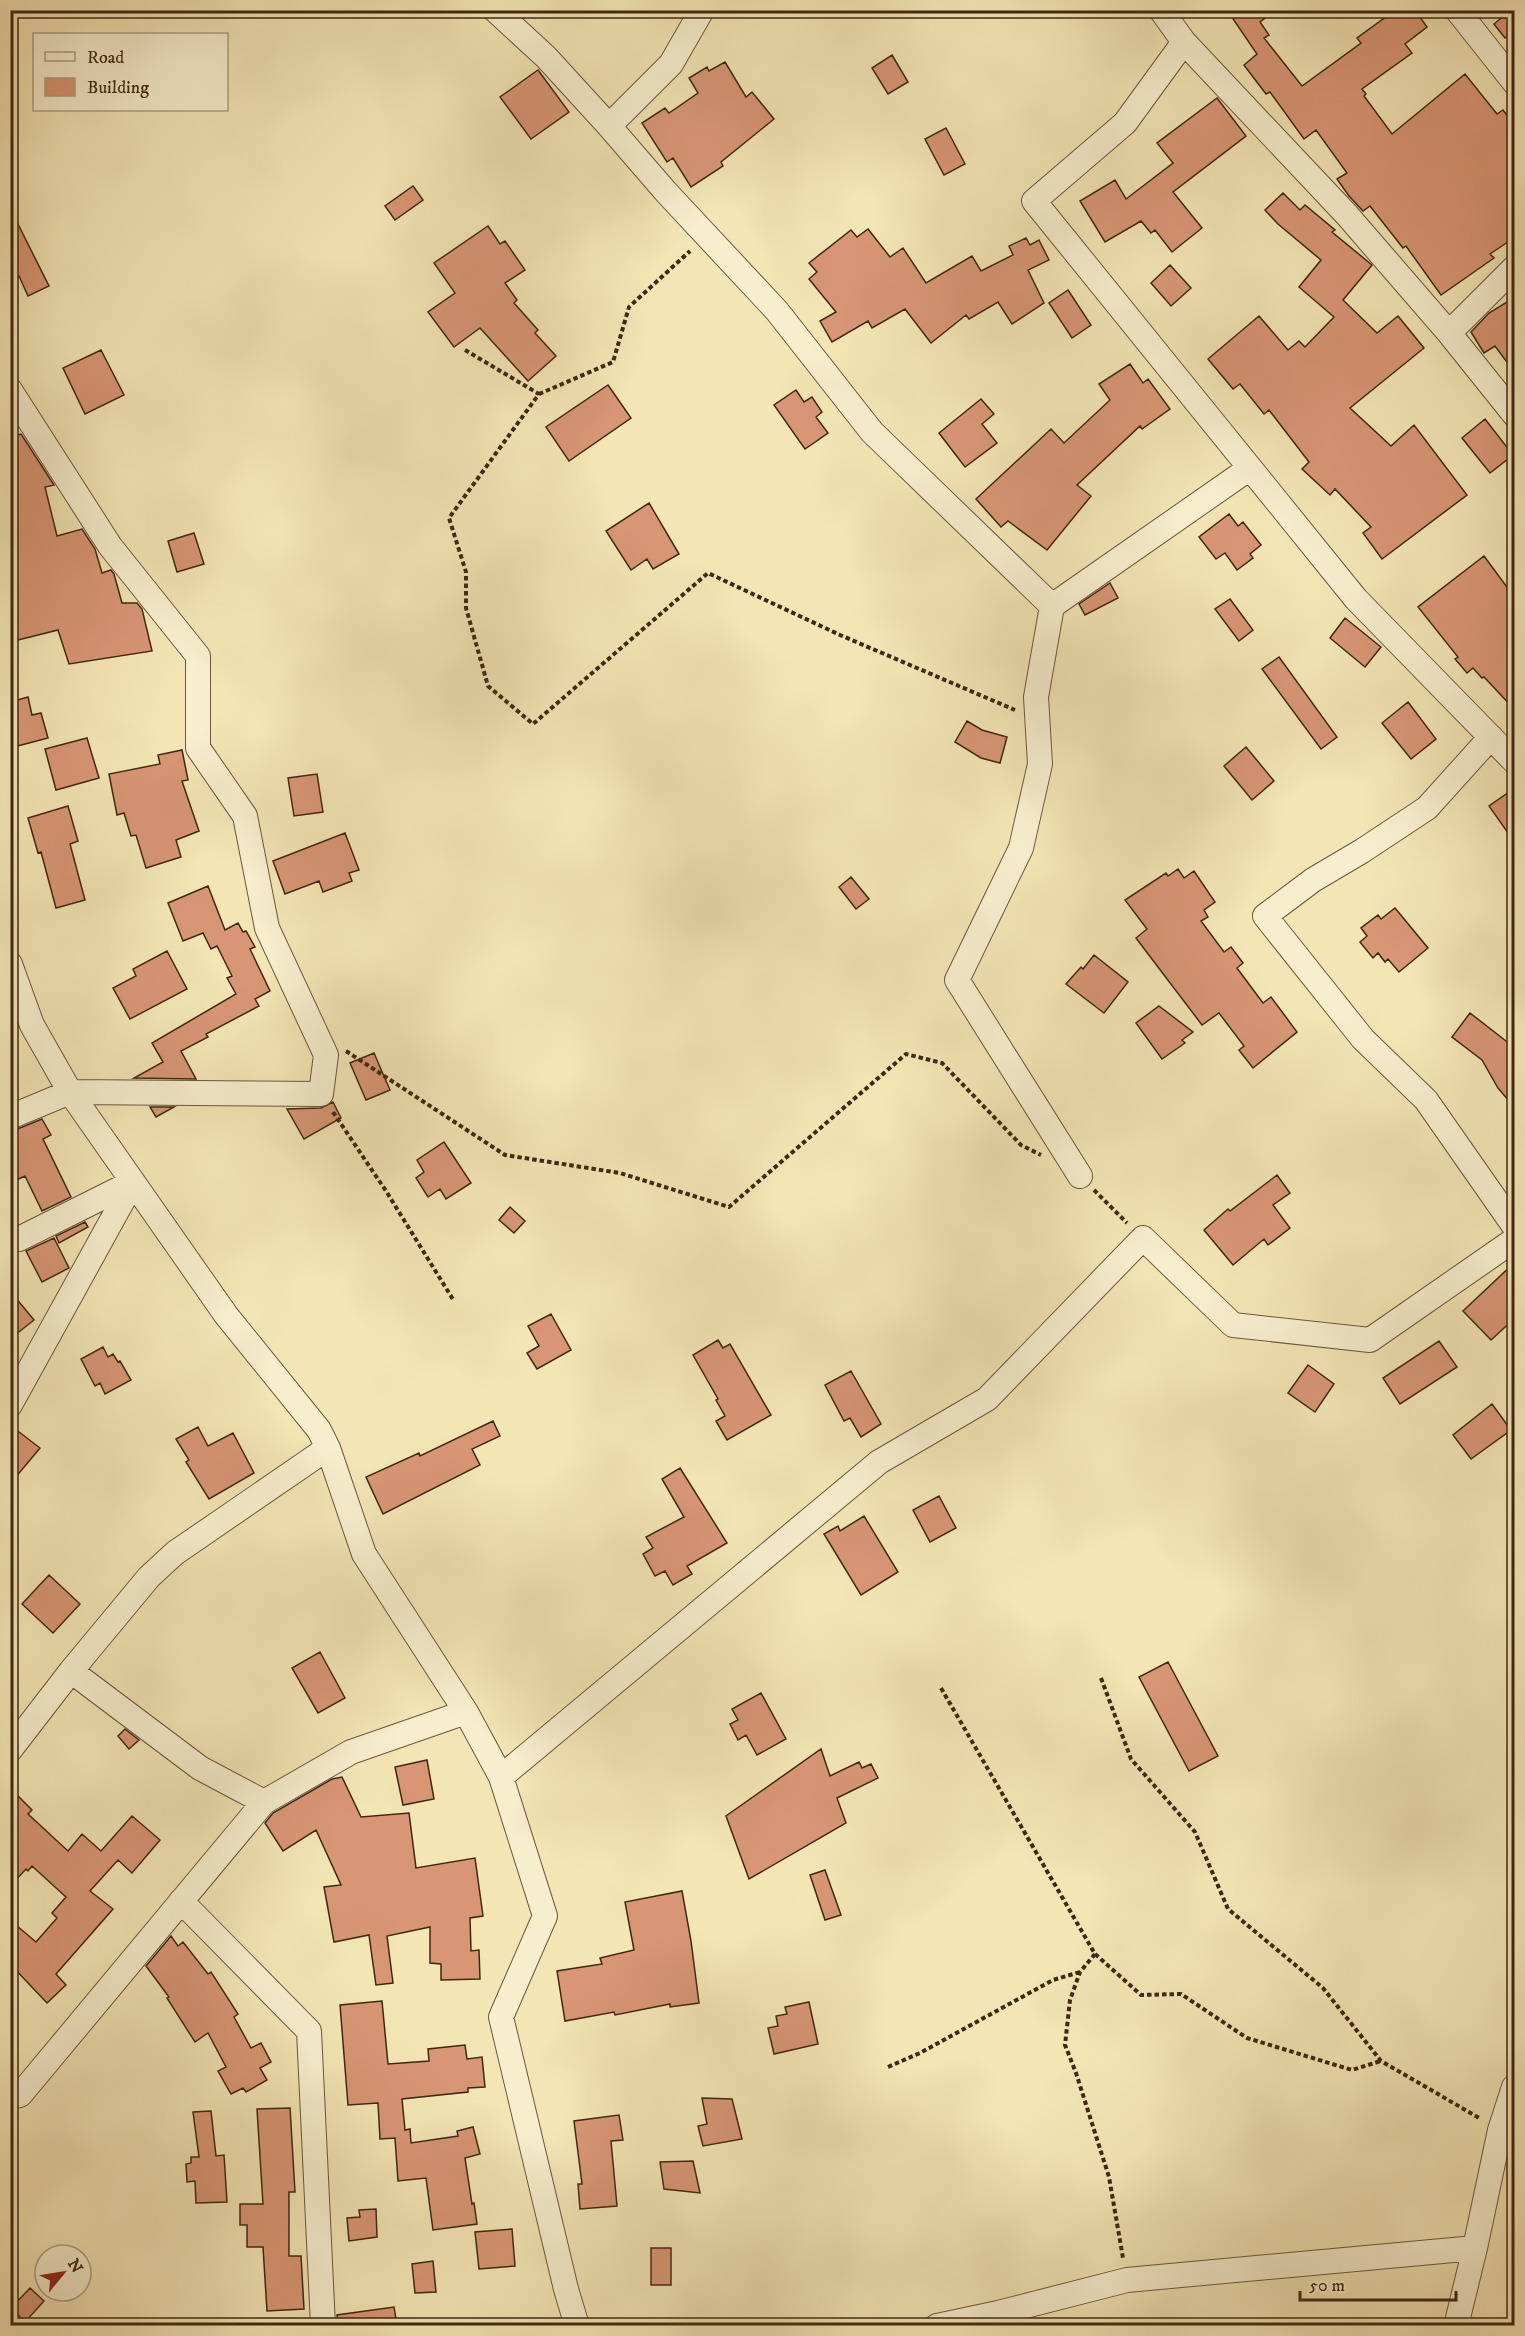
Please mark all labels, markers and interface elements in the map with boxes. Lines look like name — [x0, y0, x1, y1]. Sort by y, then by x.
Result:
legend — [33, 33, 228, 111]
text: Road — [87, 47, 124, 69]
text: Building — [87, 77, 149, 99]
north arrow — [33, 2243, 93, 2303]
text: N — [63, 2255, 87, 2277]
scale bar — [1300, 2264, 1456, 2302]
text: 50 m — [1309, 2275, 1345, 2297]

